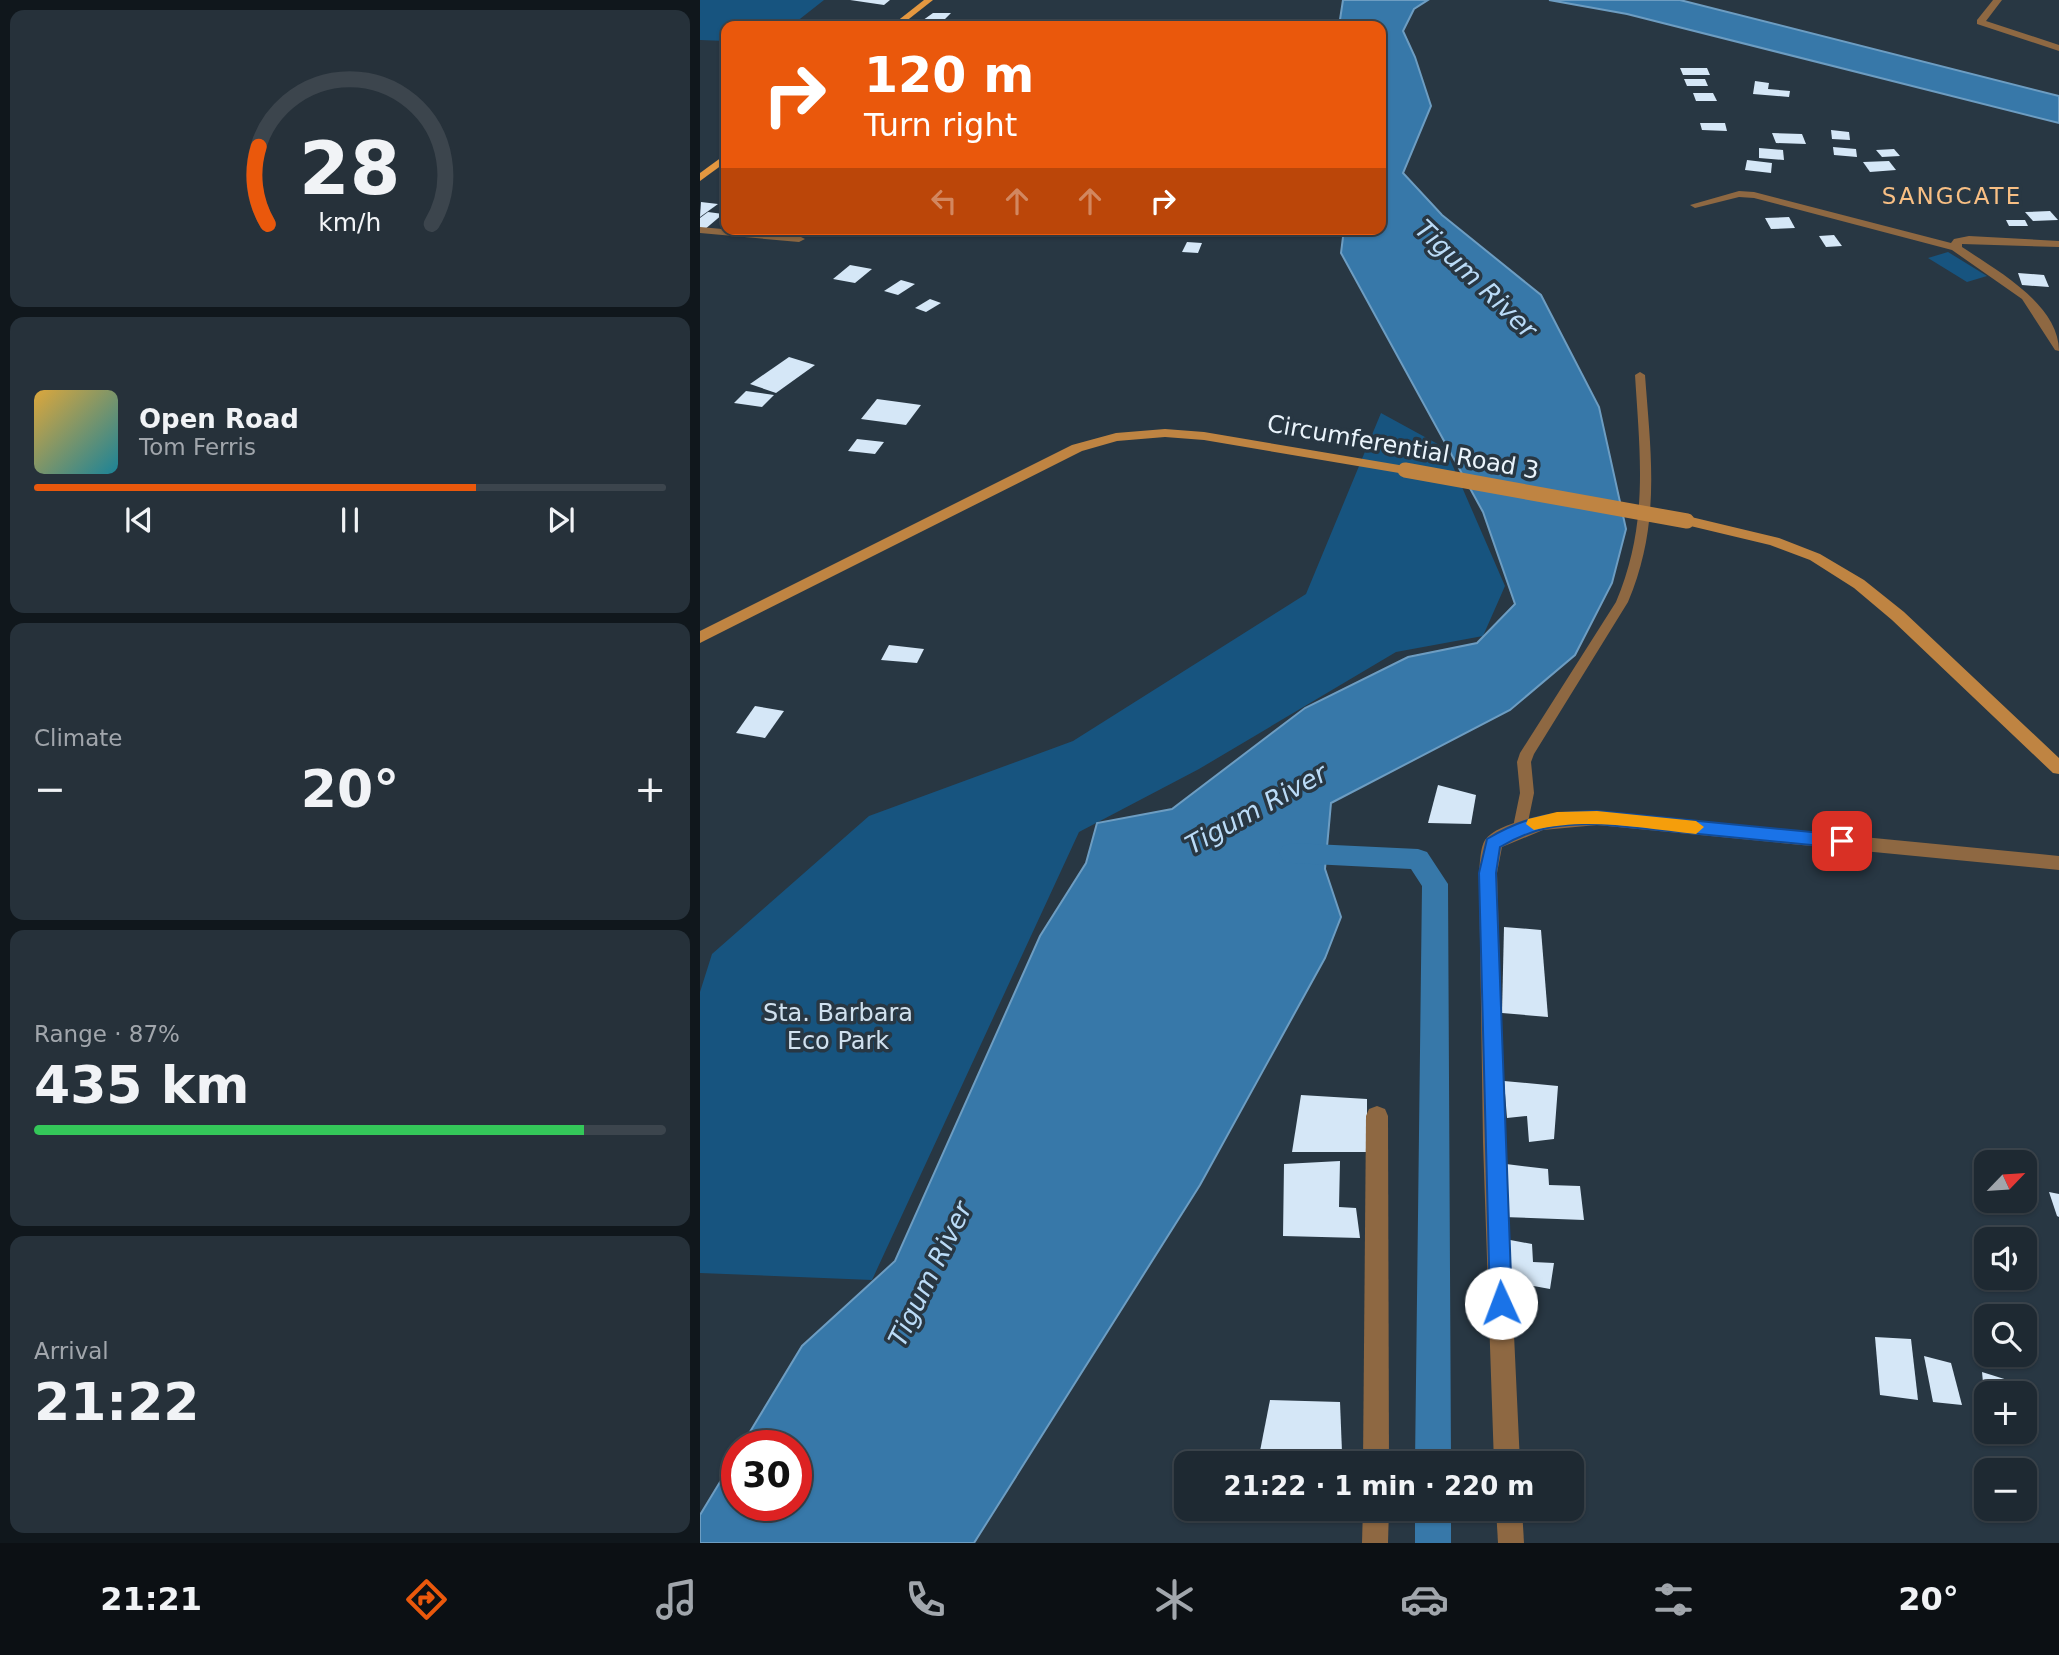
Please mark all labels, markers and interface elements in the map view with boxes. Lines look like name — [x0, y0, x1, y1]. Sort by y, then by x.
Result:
text: 120 m — [864, 47, 1034, 104]
icon: right — [749, 49, 840, 140]
text: Turn right — [864, 106, 1017, 144]
text: 28 — [299, 127, 401, 212]
icon: left — [925, 182, 963, 220]
icon: ahead — [998, 182, 1036, 220]
icon: ahead — [1071, 182, 1109, 220]
icon: right — [1144, 182, 1182, 220]
district label: SANGCATE — [1882, 183, 2022, 209]
text: km/h — [318, 208, 382, 237]
water label: Tigum River — [1409, 214, 1545, 346]
text: Open Road — [139, 404, 299, 434]
street label: Circumferential Road 3 — [1265, 409, 1541, 485]
text: Tom Ferris — [139, 434, 256, 460]
icon: previous — [120, 501, 158, 539]
icon: pause — [331, 501, 369, 539]
icon: next — [542, 501, 580, 539]
text: Climate — [34, 725, 123, 751]
water label: Tigum River — [1180, 757, 1334, 860]
text: 20° — [301, 759, 399, 819]
text: − — [34, 767, 66, 811]
text: + — [634, 767, 666, 811]
pin — [1812, 811, 1872, 871]
icon: arrive — [1823, 822, 1861, 860]
park label: Sta. Barbara Eco Park — [763, 999, 913, 1055]
text: Range · 87% — [34, 1021, 180, 1047]
text: 435 km — [34, 1055, 249, 1115]
north arrow — [1974, 1150, 2037, 1213]
map controls — [1974, 1150, 2037, 1521]
water label: Tigum River — [882, 1195, 979, 1351]
button: sound — [1974, 1227, 2037, 1290]
position arrow — [1464, 1266, 1538, 1340]
button: search — [1974, 1304, 2037, 1367]
text: Arrival — [34, 1338, 109, 1364]
text: 21:22 — [34, 1372, 200, 1432]
button: + — [1974, 1381, 2037, 1444]
speed limit sign: 30 — [721, 1430, 812, 1521]
button: − — [1974, 1458, 2037, 1521]
text: 21:22 · 1 min · 220 m — [1224, 1471, 1534, 1501]
icon: directions — [402, 1575, 451, 1624]
icon: music — [652, 1575, 701, 1624]
icon: phone — [901, 1575, 950, 1624]
icon: climate — [1150, 1575, 1199, 1624]
icon: car — [1400, 1575, 1449, 1624]
icon: filters — [1649, 1575, 1698, 1624]
text: 21:21 — [100, 1580, 202, 1618]
text: 20° — [1898, 1580, 1959, 1618]

